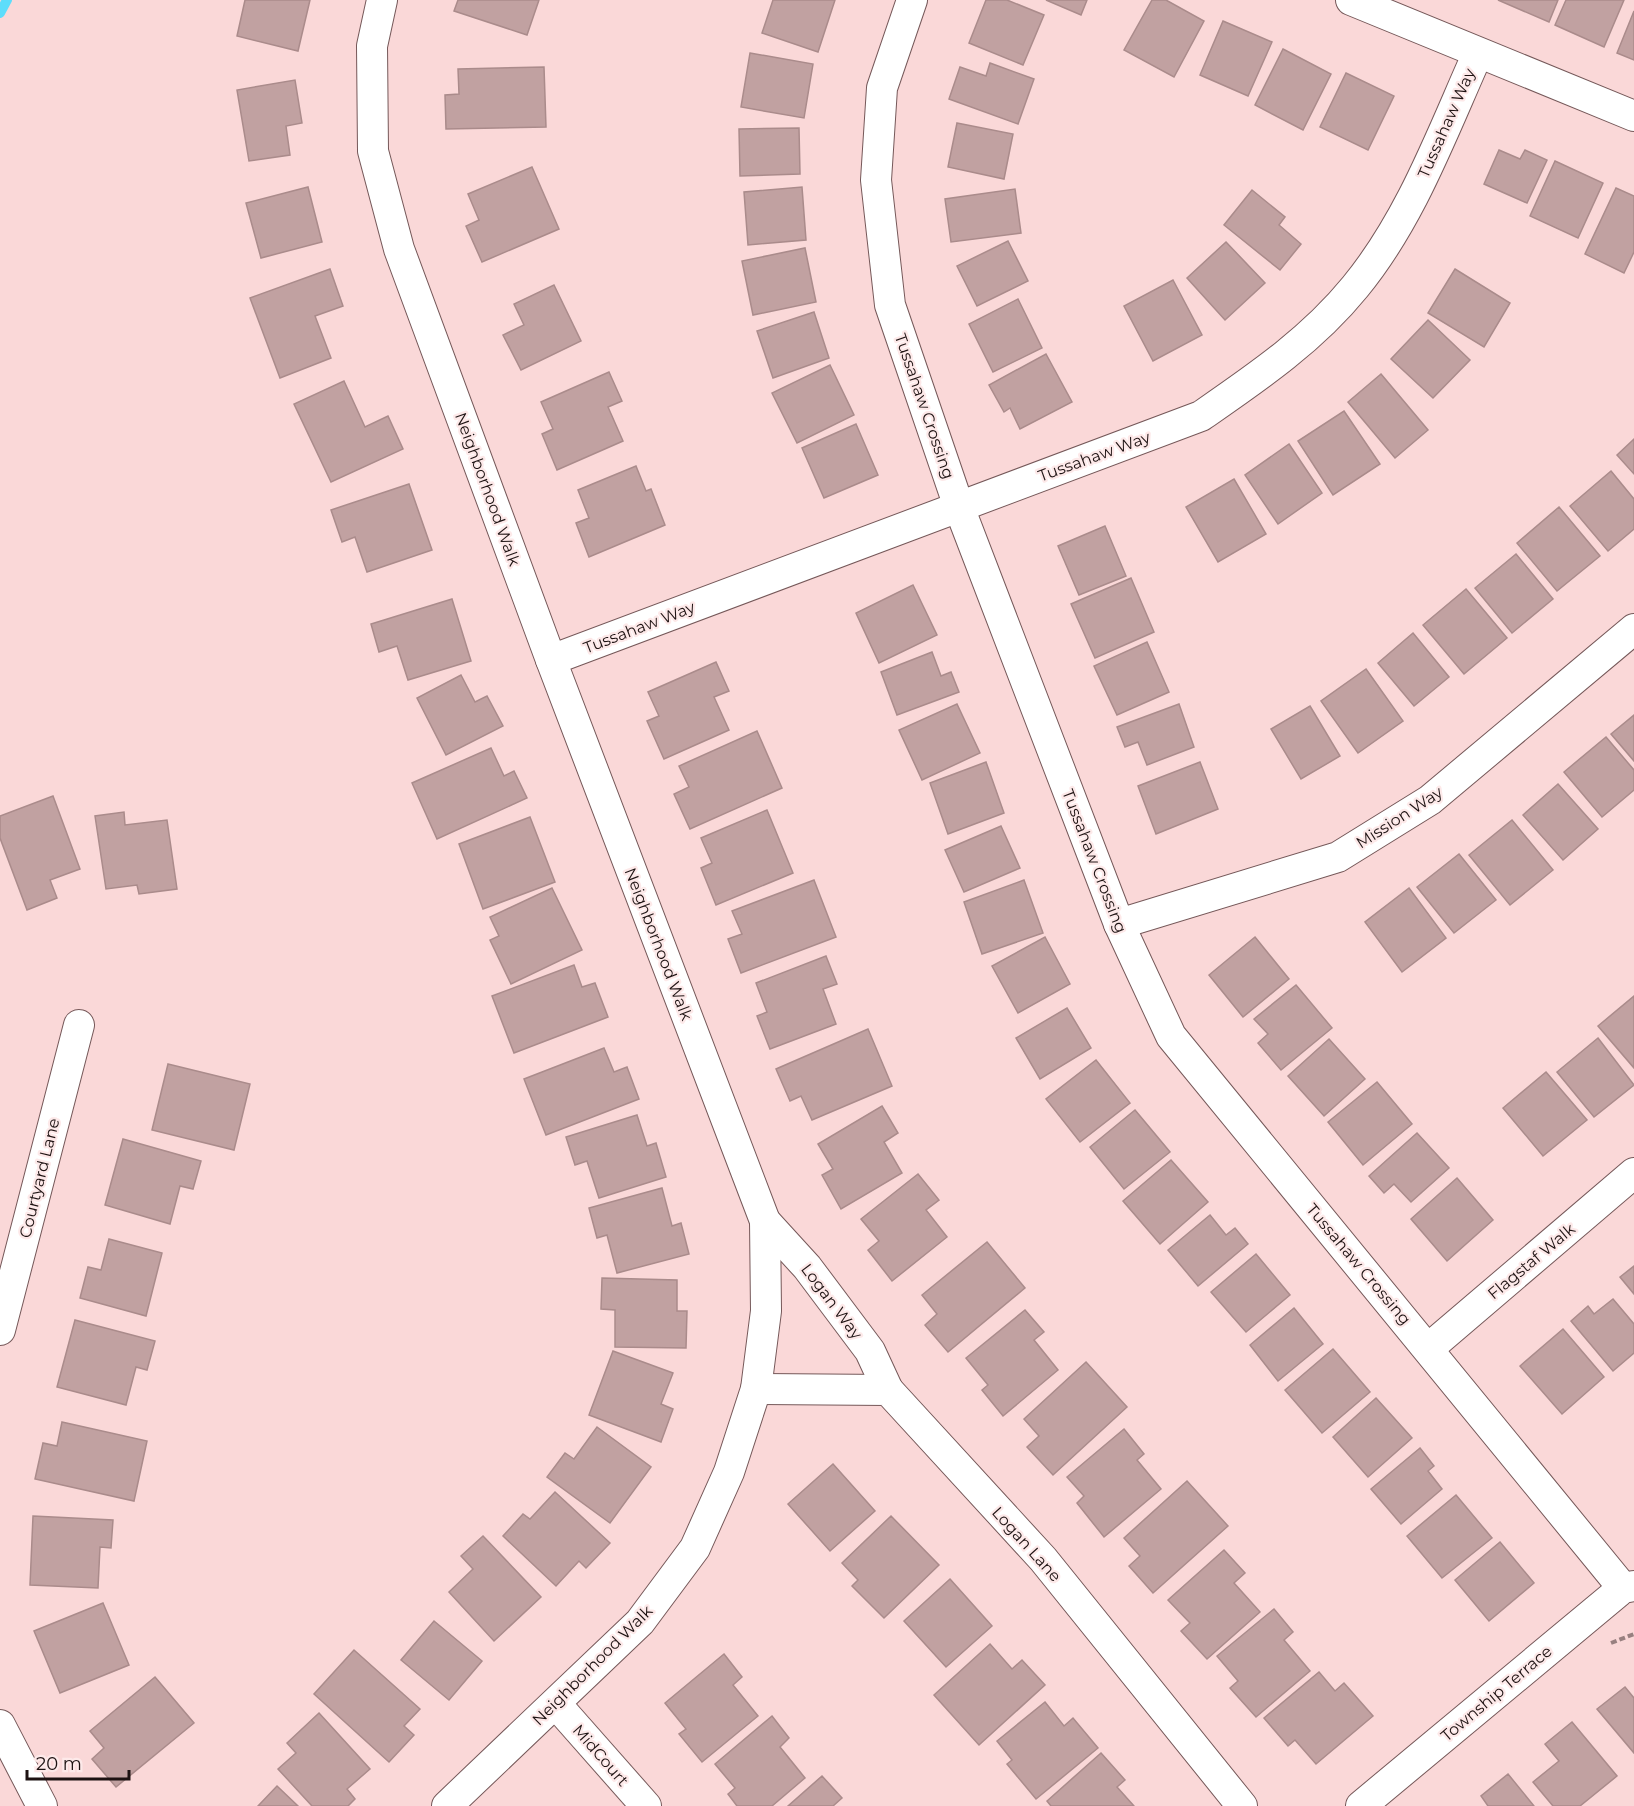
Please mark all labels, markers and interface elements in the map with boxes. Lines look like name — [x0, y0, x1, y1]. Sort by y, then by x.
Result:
street label: Tussahaw Way — [1414, 65, 1479, 181]
street label: Tussahaw Crossing — [891, 331, 958, 481]
street label: Neighborhood Walk — [451, 410, 524, 569]
street label: Tussahaw Way — [1036, 427, 1153, 486]
street label: Tussahaw Way — [581, 597, 698, 657]
street label: Mission Way — [1352, 782, 1446, 852]
street label: Tussahaw Crossing — [1058, 787, 1131, 936]
street label: Neighborhood Walk — [621, 865, 697, 1024]
street label: Courtyard Lane — [15, 1116, 64, 1240]
street label: Tussahaw Crossing — [1302, 1200, 1415, 1329]
street label: Flagstaf Walk — [1484, 1219, 1579, 1303]
street label: Logan Way — [797, 1260, 866, 1343]
street label: Logan Lane — [988, 1503, 1065, 1586]
street label: Neighborhood Walk — [528, 1601, 657, 1729]
street label: Township Terrace — [1437, 1641, 1556, 1745]
street label: MidCourt — [569, 1721, 633, 1790]
scale bar — [27, 1743, 129, 1781]
text: 20 m — [36, 1753, 82, 1775]

